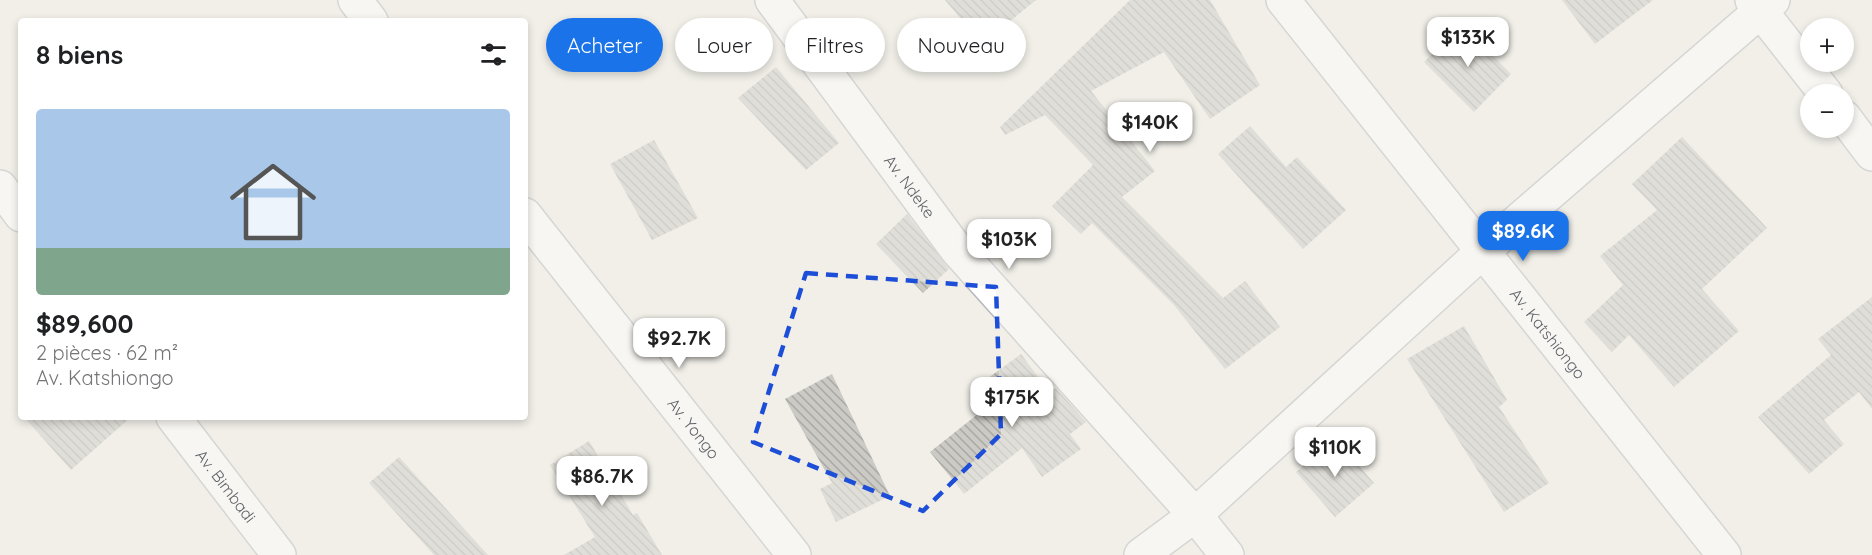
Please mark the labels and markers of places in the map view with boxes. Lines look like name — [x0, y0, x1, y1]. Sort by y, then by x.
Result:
pin: $133K — [1426, 17, 1510, 68]
pin: $140K — [1108, 102, 1192, 153]
pin: $89.6K — [1474, 211, 1572, 262]
pin: $103K — [967, 219, 1051, 270]
pin: $92.7K — [630, 318, 728, 369]
pin: $175K — [970, 377, 1054, 428]
pin: $110K — [1293, 427, 1377, 478]
pin: $86.7K — [553, 456, 651, 507]

